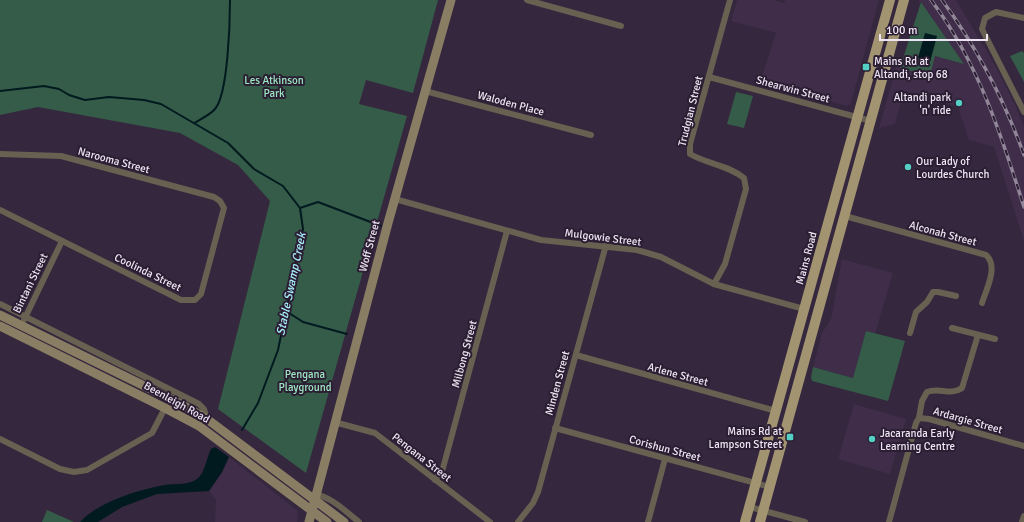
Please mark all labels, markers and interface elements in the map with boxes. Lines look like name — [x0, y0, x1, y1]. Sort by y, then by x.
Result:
scale bar — [880, 16, 987, 42]
text: 100 m — [886, 23, 918, 38]
place label: Mains Rd at Altandi, stop 68 — [874, 55, 948, 81]
marker: Mains Rd at Altandi, stop 68 — [861, 62, 871, 72]
street label: Shearwin Street — [755, 73, 831, 106]
park label: Les Atkinson Park — [244, 74, 304, 100]
street label: Trudgian Street — [675, 74, 706, 148]
street label: Waloden Place — [476, 88, 546, 119]
place label: Altandi park 'n' ride — [894, 91, 951, 117]
marker: Altandi park 'n' ride — [954, 98, 964, 108]
street label: Narooma Street — [77, 145, 151, 176]
place label: Our Lady of Lourdes Church — [916, 155, 989, 181]
marker: Our Lady of Lourdes Church — [903, 162, 913, 172]
street label: Alconah Street — [908, 218, 978, 249]
street label: Woff Street — [356, 219, 383, 273]
street label: Mulgowie Street — [564, 226, 642, 249]
water label: Stable Swamp Creek — [273, 230, 310, 337]
street label: Mains Road — [793, 230, 820, 286]
street label: Bintani Street — [10, 251, 51, 315]
street label: Coolinda Street — [112, 251, 183, 294]
street label: Milbong Street — [449, 319, 480, 389]
street label: Minden Street — [543, 349, 572, 417]
street label: Arlene Street — [646, 360, 710, 389]
park label: Pengana Playground — [278, 368, 332, 394]
street label: Beenleigh Road — [142, 379, 212, 426]
street label: Ardargie Street — [932, 404, 1004, 437]
place label: Mains Rd at Lampson Street — [709, 425, 782, 451]
place label: Jacaranda Early Learning Centre — [880, 427, 955, 453]
street label: Pengana Street — [390, 430, 454, 485]
marker: Mains Rd at Lampson Street — [785, 432, 795, 442]
street label: Corishun Street — [628, 433, 702, 464]
marker: Jacaranda Early Learning Centre — [867, 434, 877, 444]

